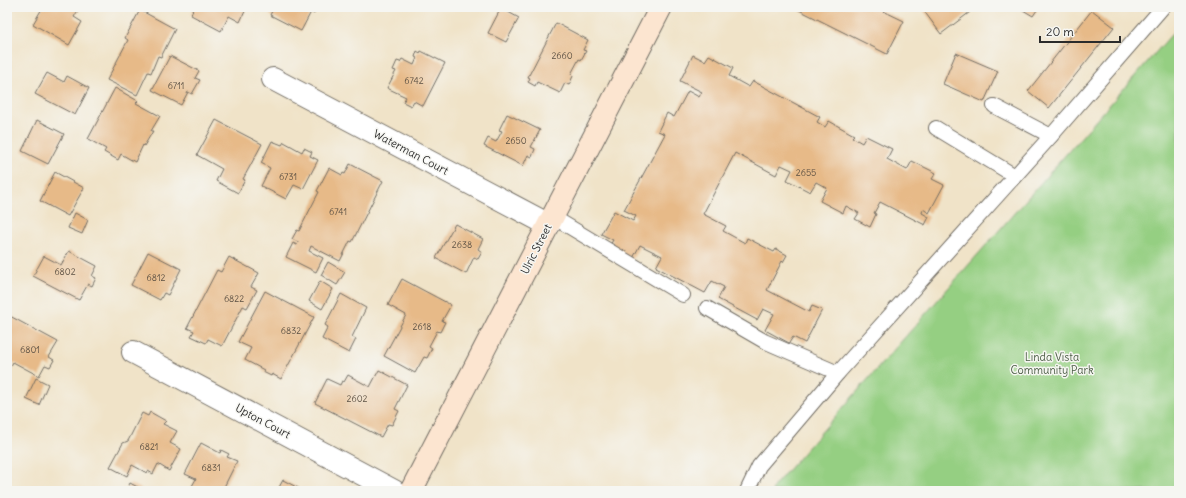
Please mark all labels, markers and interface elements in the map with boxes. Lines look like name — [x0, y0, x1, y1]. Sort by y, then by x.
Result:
scale bar — [1040, 18, 1120, 44]
text: 20 m — [1046, 24, 1074, 39]
house number: 2660 — [551, 50, 573, 61]
house number: 6742 — [404, 75, 424, 86]
house number: 6711 — [168, 80, 184, 91]
street label: Waterman Court — [371, 126, 451, 178]
house number: 2650 — [505, 135, 527, 146]
house number: 2655 — [796, 167, 816, 178]
house number: 6731 — [279, 171, 297, 182]
house number: 6741 — [329, 206, 347, 217]
street label: Ulric Street — [517, 221, 555, 276]
house number: 2638 — [452, 239, 472, 250]
house number: 6802 — [54, 266, 76, 277]
house number: 6812 — [147, 272, 166, 283]
house number: 6822 — [224, 293, 244, 304]
house number: 2618 — [413, 321, 431, 332]
house number: 6832 — [281, 325, 301, 336]
house number: 6801 — [20, 344, 40, 355]
park label: Linda Vista Community Park — [1010, 350, 1094, 377]
house number: 2602 — [347, 393, 368, 404]
street label: Upton Court — [233, 401, 293, 441]
house number: 6821 — [140, 441, 158, 452]
house number: 6831 — [202, 462, 220, 473]

